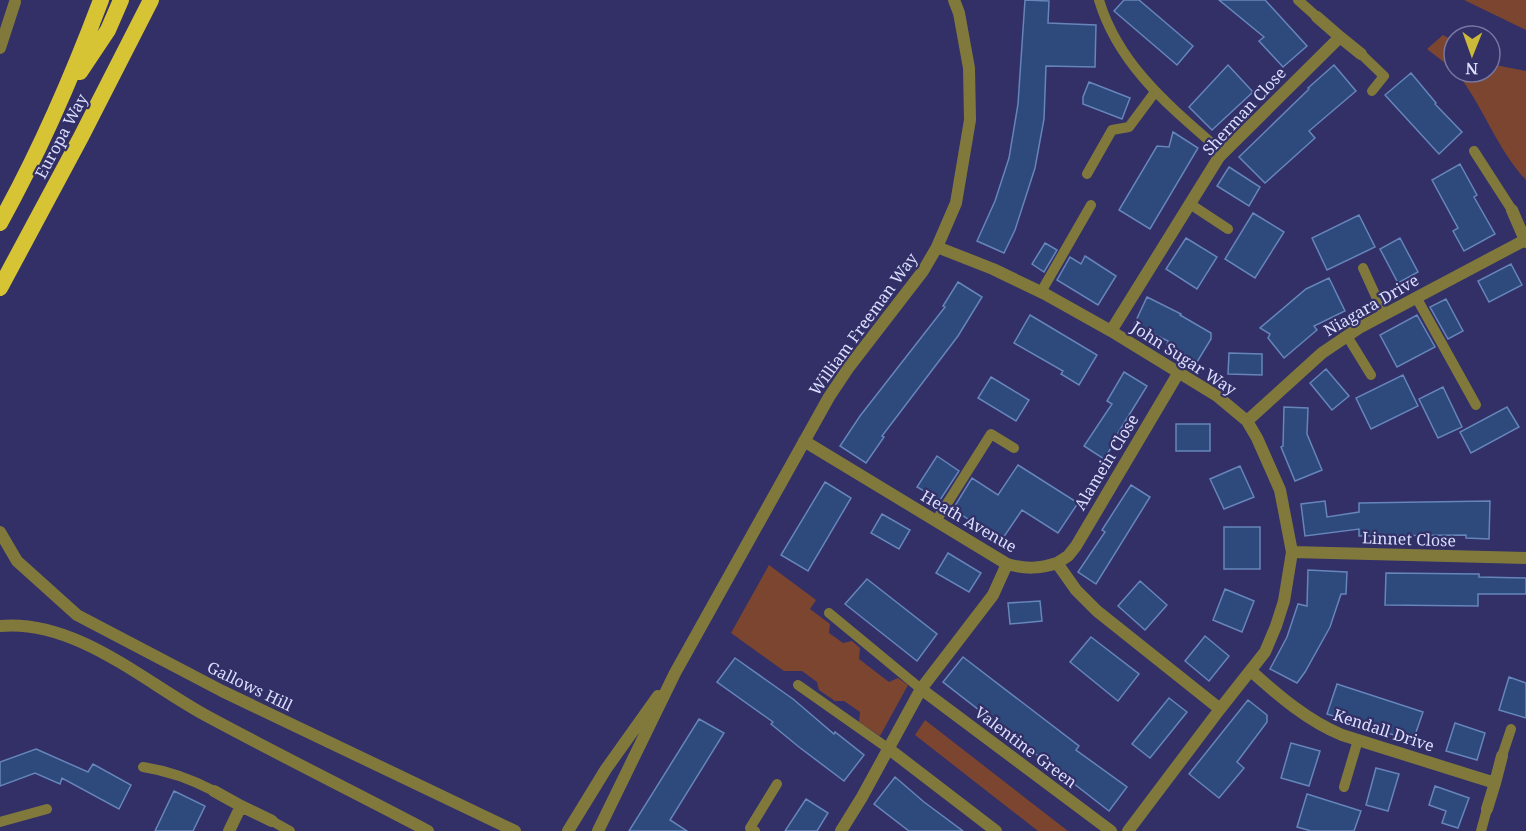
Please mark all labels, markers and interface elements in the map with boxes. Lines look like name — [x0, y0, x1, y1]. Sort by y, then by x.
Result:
north arrow — [1442, 24, 1502, 84]
text: N — [1465, 58, 1478, 80]
street label: Sherman Close — [1197, 62, 1291, 160]
street label: Europa Way — [29, 89, 93, 182]
street label: William Freeman Way — [804, 247, 923, 400]
street label: Niagara Drive — [1319, 269, 1423, 341]
street label: John Sugar Way — [1126, 315, 1242, 401]
street label: Alamein Close — [1069, 410, 1143, 514]
street label: Heath Avenue — [917, 485, 1021, 557]
street label: Linnet Close — [1362, 526, 1456, 552]
street label: Gallows Hill — [204, 656, 296, 716]
street label: Valentine Green — [970, 701, 1082, 793]
street label: Kendall Drive — [1331, 703, 1437, 757]

